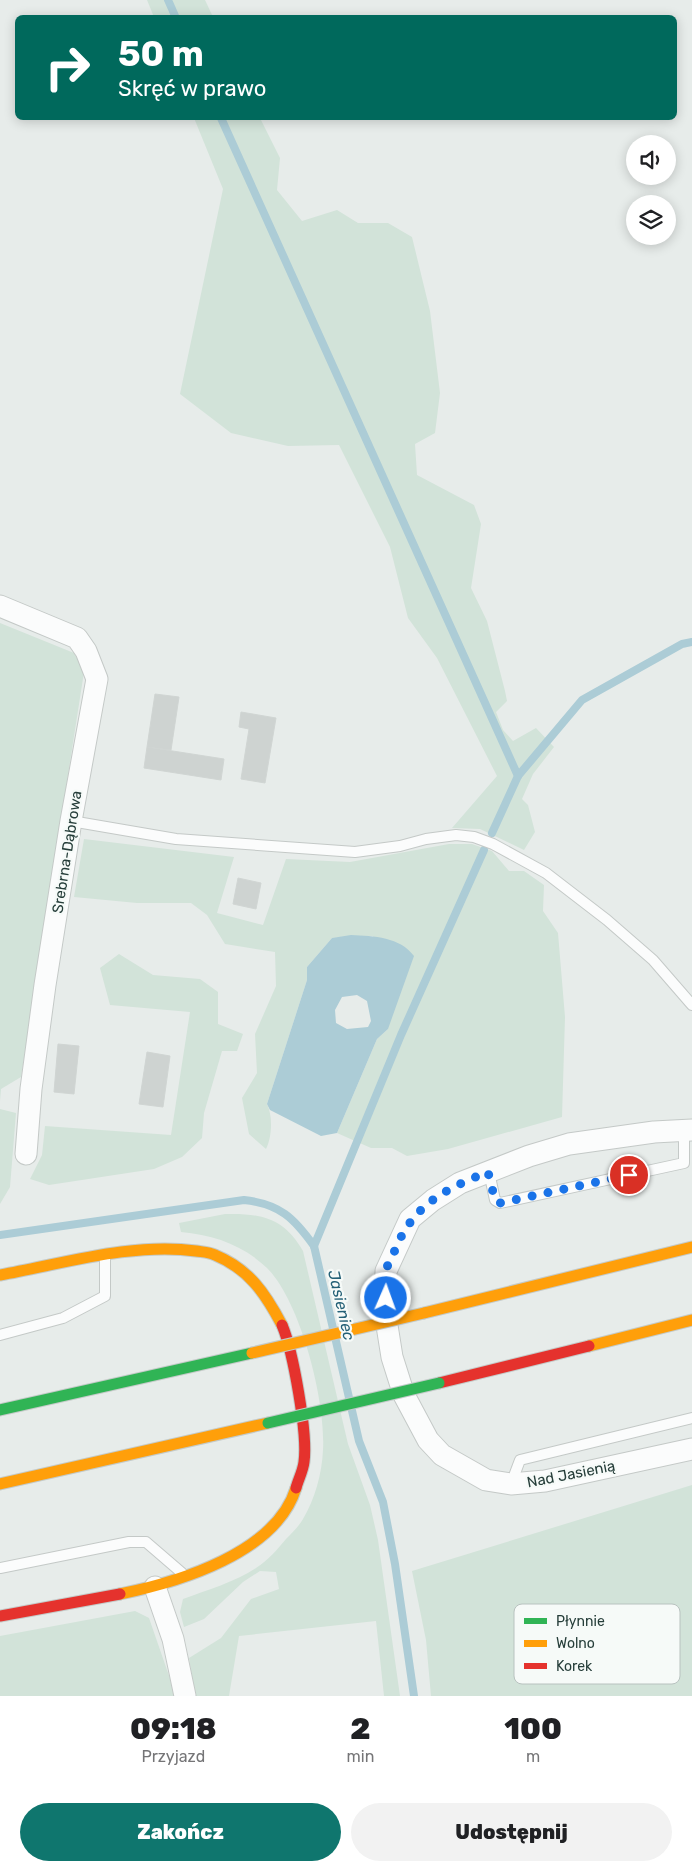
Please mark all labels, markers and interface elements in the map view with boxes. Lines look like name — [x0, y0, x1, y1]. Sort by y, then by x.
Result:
text: 50 m — [118, 33, 204, 75]
icon: right — [35, 35, 100, 100]
text: Skręć w prawo — [118, 75, 266, 102]
map controls — [626, 135, 676, 245]
button: sound — [626, 135, 676, 185]
button: layers — [626, 195, 676, 245]
street label: Srebrna-Dąbrowa — [48, 789, 86, 915]
pin — [608, 1154, 650, 1196]
icon: arrive — [615, 1161, 643, 1189]
water label: Jasieniec — [324, 1268, 359, 1342]
position arrow — [359, 1271, 411, 1323]
street label: Nad Jasienią — [525, 1457, 617, 1491]
legend — [514, 1604, 680, 1684]
text: Płynnie — [556, 1613, 605, 1630]
text: Wolno — [556, 1635, 595, 1652]
text: Korek — [556, 1658, 593, 1675]
text: 09:18 — [130, 1711, 217, 1747]
text: 2 — [350, 1711, 371, 1747]
text: 100 — [504, 1711, 562, 1747]
text: Przyjazd — [141, 1747, 205, 1766]
text: min — [347, 1747, 374, 1766]
text: m — [526, 1747, 540, 1766]
button: Zakończ — [20, 1803, 341, 1861]
button: Udostępnij — [351, 1803, 672, 1861]

